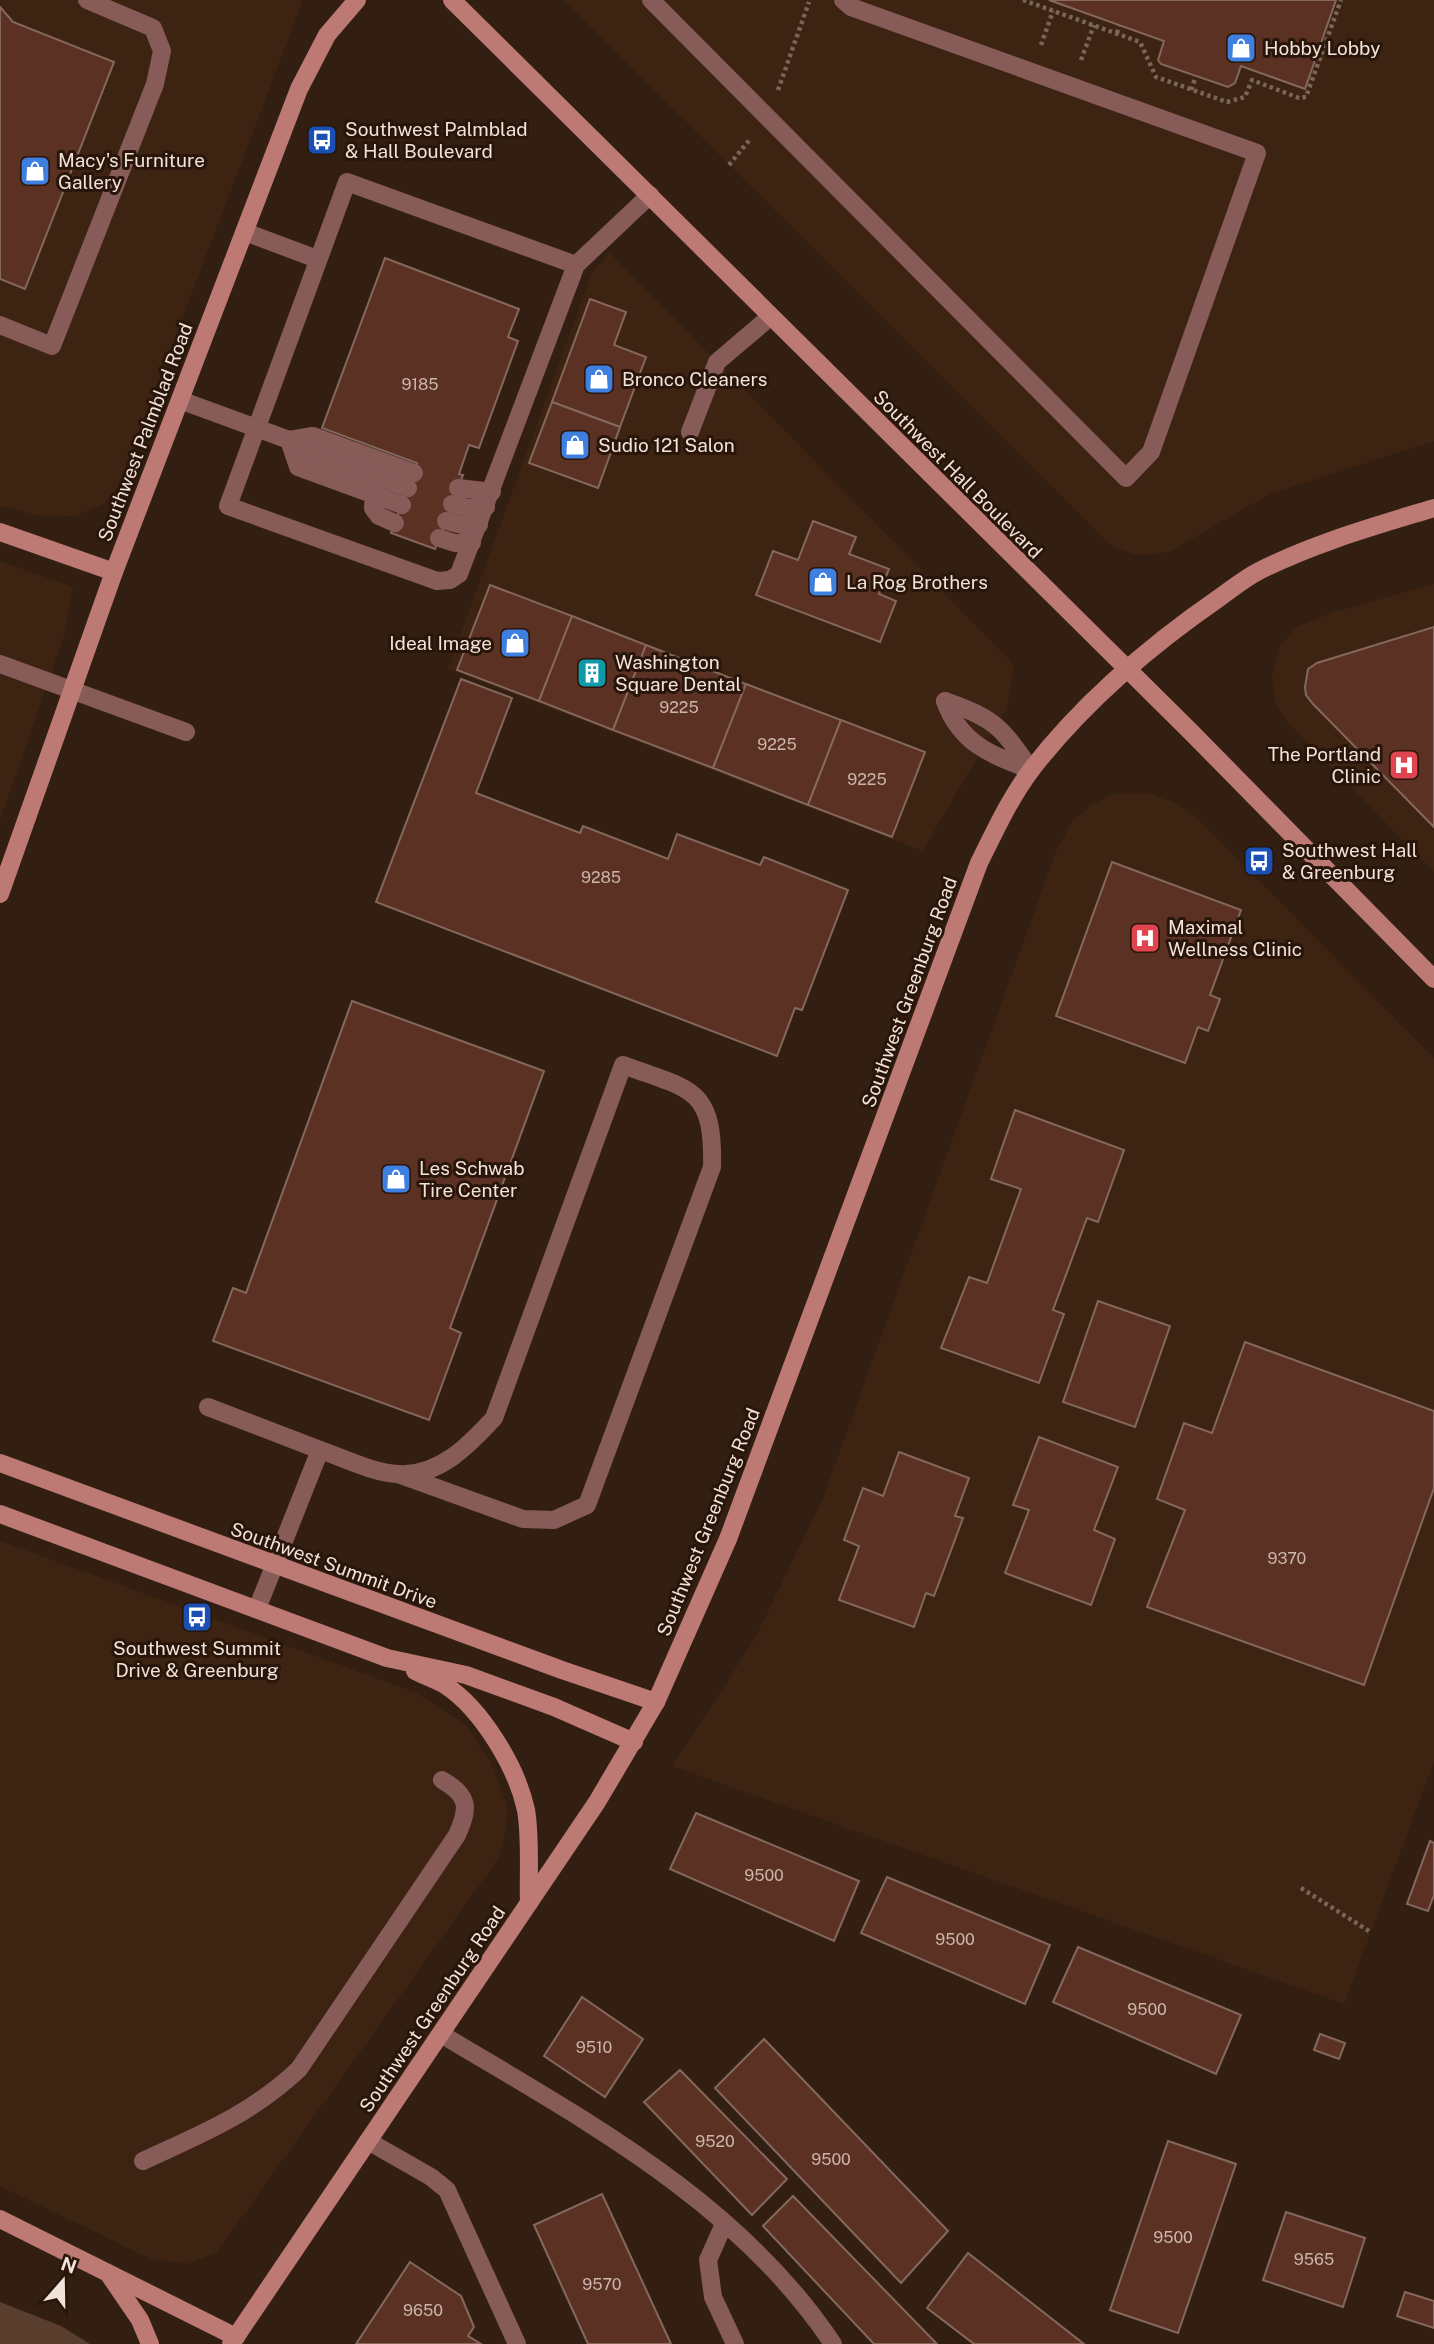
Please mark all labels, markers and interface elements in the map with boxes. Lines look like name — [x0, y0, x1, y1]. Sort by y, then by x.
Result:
shop icon: Hobby Lobby — [1224, 31, 1258, 65]
place label: Hobby Lobby — [1264, 37, 1380, 59]
place label: Southwest Palmblad & Hall Boulevard — [345, 118, 528, 162]
bus stop icon: Southwest Palmblad & Hall Boulevard — [305, 123, 339, 157]
place label: Macy's Furniture Gallery — [58, 149, 205, 193]
shop icon: Macy's Furniture Gallery — [18, 154, 52, 188]
street label: Southwest Palmblad Road — [93, 320, 197, 544]
shop icon: Bronco Cleaners — [582, 362, 616, 396]
place label: Bronco Cleaners — [622, 368, 767, 390]
house number: 9185 — [401, 375, 439, 394]
street label: Southwest Hall Boulevard — [869, 385, 1047, 563]
shop icon: Sudio 121 Salon — [558, 428, 592, 462]
place label: Sudio 121 Salon — [598, 434, 735, 456]
shop icon: La Rog Brothers — [806, 565, 840, 599]
place label: La Rog Brothers — [846, 571, 988, 593]
shop icon: Ideal Image — [498, 626, 532, 660]
place label: Ideal Image — [389, 632, 492, 654]
place label: Washington Square Dental — [615, 651, 741, 695]
building icon: Washington Square Dental — [575, 656, 609, 690]
house number: 9225 — [659, 698, 699, 717]
house number: 9225 — [757, 735, 797, 754]
place label: The Portland Clinic — [1268, 743, 1381, 787]
hospital icon: The Portland Clinic — [1387, 748, 1421, 782]
house number: 9225 — [847, 770, 887, 789]
place label: Southwest Hall & Greenburg — [1282, 839, 1417, 883]
bus stop icon: Southwest Hall & Greenburg — [1242, 844, 1276, 878]
house number: 9285 — [581, 868, 621, 887]
street label: Southwest Greenburg Road — [857, 874, 961, 1110]
place label: Maximal Wellness Clinic — [1168, 916, 1302, 960]
hospital icon: Maximal Wellness Clinic — [1128, 921, 1162, 955]
place label: Les Schwab Tire Center — [419, 1157, 524, 1201]
shop icon: Les Schwab Tire Center — [379, 1162, 413, 1196]
street label: Southwest Greenburg Road — [652, 1405, 764, 1639]
street label: Southwest Summit Drive — [228, 1517, 440, 1613]
house number: 9370 — [1268, 1549, 1307, 1568]
bus stop icon: Southwest Summit Drive & Greenburg — [180, 1600, 214, 1634]
place label: Southwest Summit Drive & Greenburg — [113, 1637, 281, 1681]
house number: 9500 — [744, 1866, 784, 1885]
street label: Southwest Greenburg Road — [355, 1902, 509, 2116]
house number: 9500 — [935, 1930, 975, 1949]
house number: 9500 — [1127, 2000, 1167, 2019]
house number: 9510 — [576, 2038, 612, 2057]
house number: 9520 — [695, 2132, 735, 2151]
house number: 9500 — [811, 2150, 851, 2169]
house number: 9500 — [1153, 2228, 1193, 2247]
north arrow — [28, 2246, 98, 2316]
house number: 9565 — [1294, 2250, 1334, 2269]
text: N — [58, 2252, 80, 2278]
house number: 9570 — [582, 2275, 622, 2294]
house number: 9650 — [403, 2301, 443, 2320]

